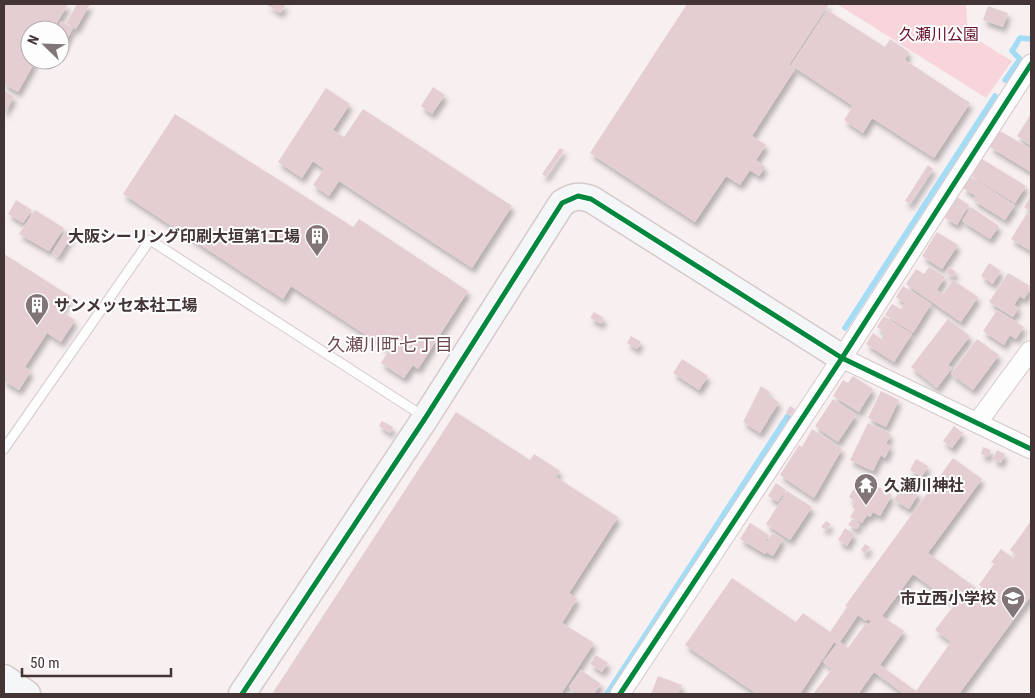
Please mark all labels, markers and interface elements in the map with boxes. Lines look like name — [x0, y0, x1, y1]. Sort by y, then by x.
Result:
north arrow — [20, 20, 70, 70]
park label: 久瀬川公園 — [899, 25, 979, 44]
text: N — [24, 33, 42, 47]
building icon: 大阪シーリング印刷大垣第1工場 — [304, 223, 330, 257]
place label: 大阪シーリング印刷大垣第1工場 — [68, 227, 300, 246]
building icon: サンメッセ本社工場 — [24, 292, 50, 326]
place label: サンメッセ本社工場 — [54, 296, 198, 315]
district label: 久瀬川町七丁目 — [327, 334, 453, 355]
temple icon: 久瀬川神社 — [853, 472, 879, 506]
place label: 久瀬川神社 — [884, 476, 964, 495]
school or university icon: 市立西小学校 — [1000, 585, 1026, 619]
place label: 市立西小学校 — [900, 589, 996, 608]
scale bar — [22, 646, 171, 678]
text: 50 m — [30, 654, 60, 672]

